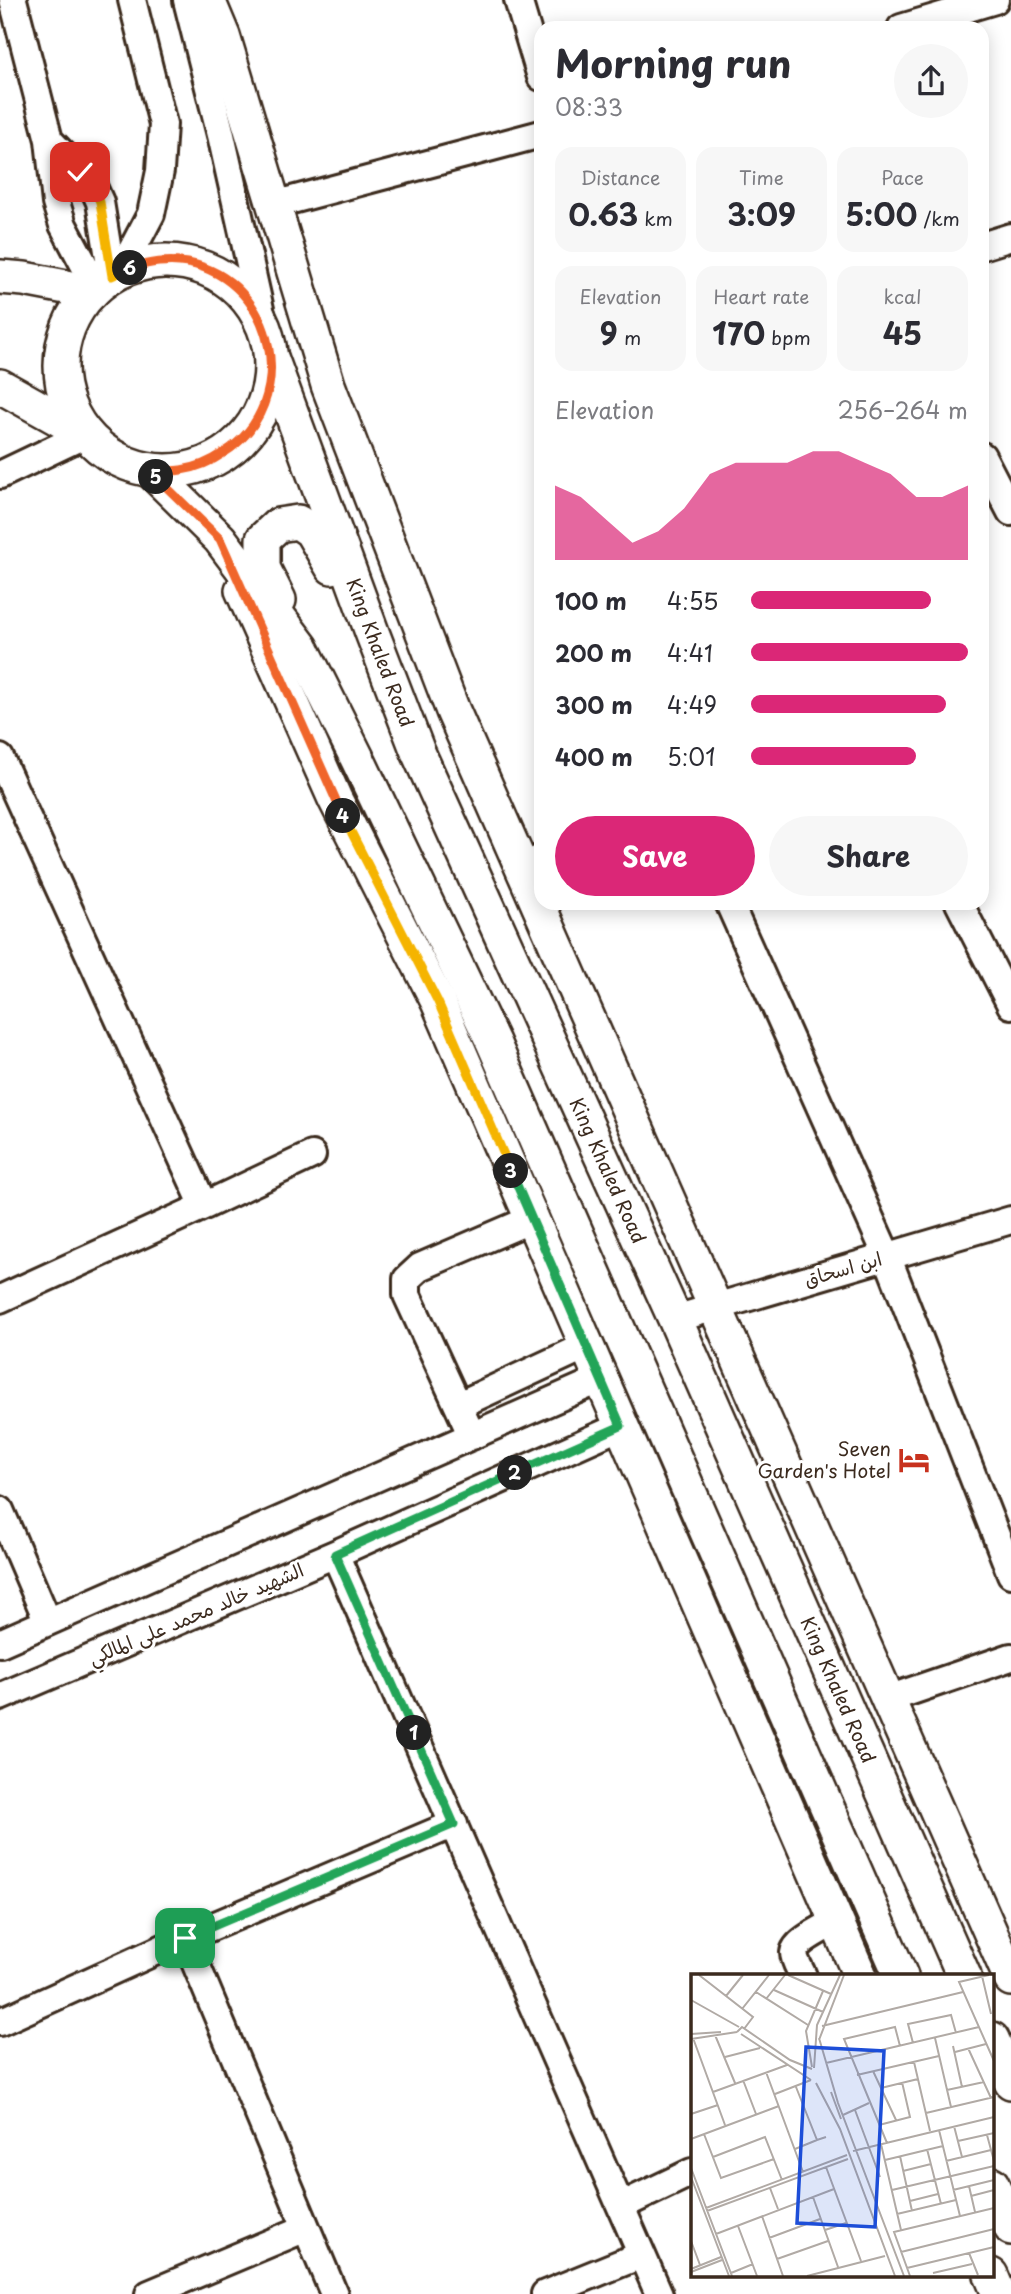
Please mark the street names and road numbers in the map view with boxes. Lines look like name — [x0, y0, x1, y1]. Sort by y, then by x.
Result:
street label: King Khaled Road — [340, 574, 422, 731]
street label: King Khaled Road — [564, 1093, 654, 1248]
street label: ابن اسحاق — [801, 1244, 885, 1292]
street label: الشهيد خالد محمد على المالكي — [84, 1555, 309, 1675]
street label: King Khaled Road — [795, 1612, 883, 1767]

